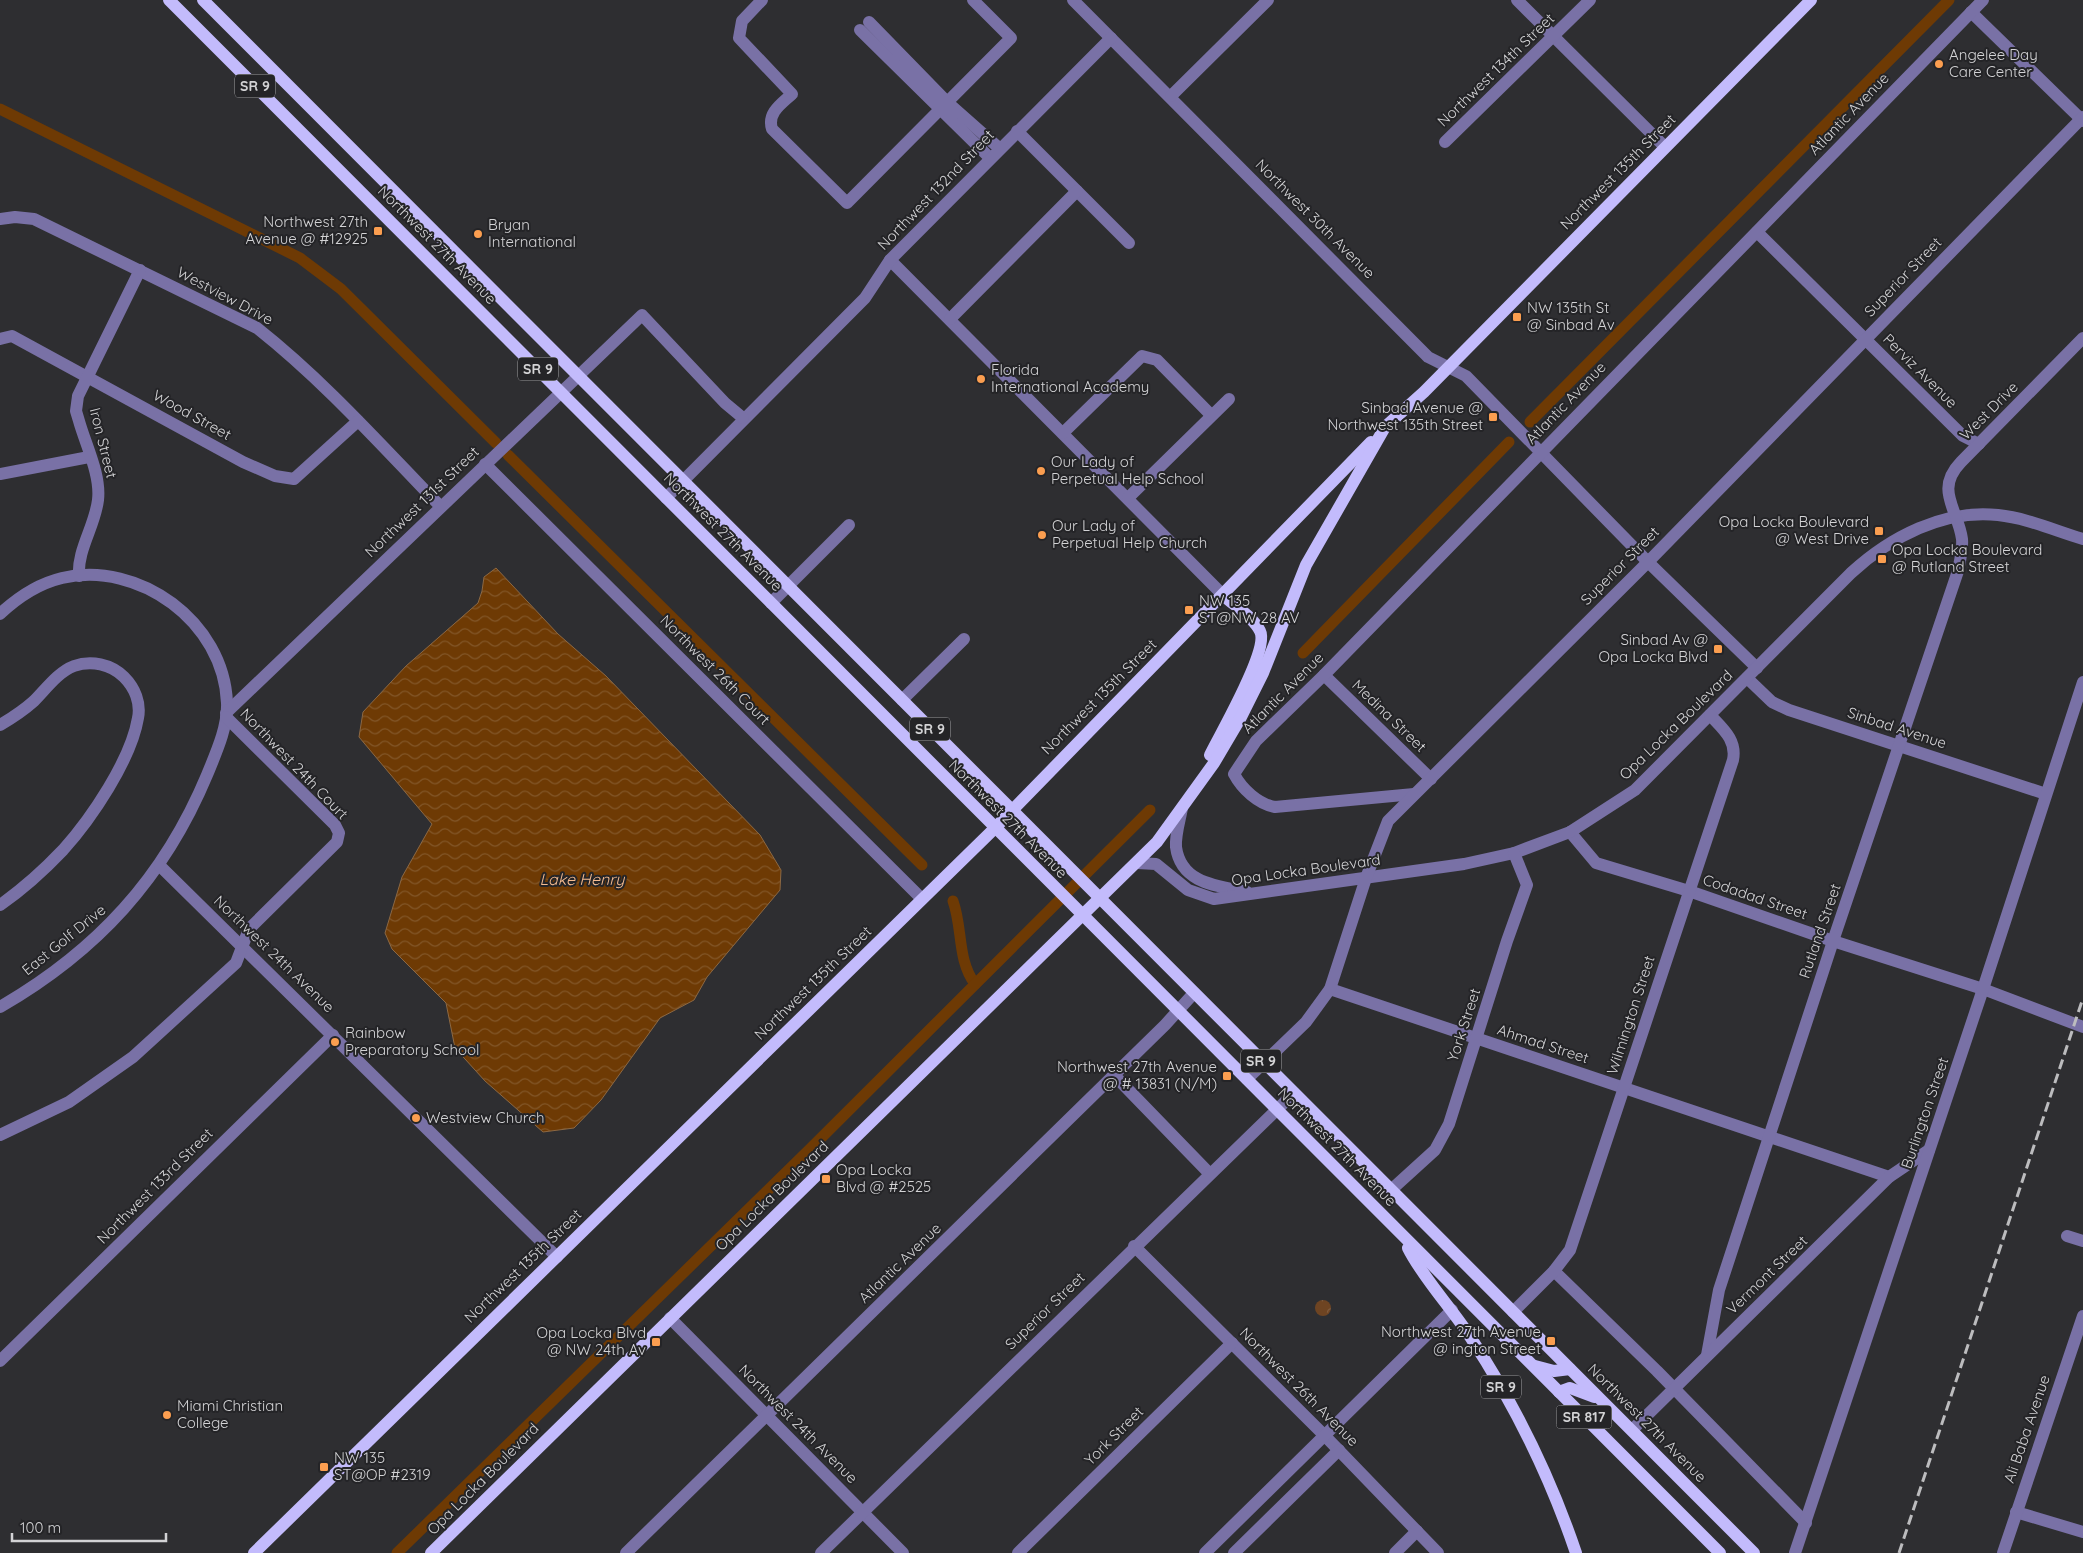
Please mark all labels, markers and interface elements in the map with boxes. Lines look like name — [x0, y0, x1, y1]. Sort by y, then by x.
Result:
street label: Northwest 134th Street — [1433, 9, 1558, 130]
place label: Angelee Day Care Center — [1949, 45, 2038, 81]
marker: Angelee Day Care Center — [1933, 58, 1945, 70]
street label: Atlantic Avenue — [1805, 68, 1893, 159]
road number: SR 9 — [235, 74, 275, 98]
street label: Northwest 135th Street — [1556, 110, 1679, 233]
street label: Northwest 132nd Street — [873, 126, 998, 254]
street label: Northwest 30th Avenue — [1252, 155, 1379, 282]
street label: Northwest 27th Avenue — [374, 181, 501, 308]
place label: Northwest 27th Avenue @ #12925 — [245, 212, 368, 248]
place label: Bryan International — [488, 215, 576, 251]
marker: Northwest 27th Avenue @ #12925 — [372, 225, 384, 237]
marker: Bryan International — [472, 228, 484, 240]
street label: Superior Street — [1860, 233, 1945, 320]
street label: Westview Drive — [174, 262, 276, 329]
place label: NW 135th St @ Sinbad Av — [1527, 298, 1615, 334]
marker: NW 135th St @ Sinbad Av — [1511, 311, 1523, 323]
street label: Perviz Avenue — [1879, 329, 1962, 412]
street label: Atlantic Avenue — [1522, 357, 1610, 448]
road number: SR 9 — [518, 358, 558, 380]
place label: Florida International Academy — [991, 360, 1149, 396]
marker: Florida International Academy — [975, 373, 987, 385]
street label: West Drive — [1955, 377, 2022, 444]
street label: Wood Street — [150, 385, 235, 444]
place label: Sinbad Avenue @ Northwest 135th Street — [1327, 398, 1483, 434]
street label: Iron Street — [86, 406, 121, 480]
marker: Sinbad Avenue @ Northwest 135th Street — [1487, 411, 1499, 423]
street label: Northwest 131st Street — [361, 442, 483, 561]
place label: Our Lady of Perpetual Help School — [1051, 452, 1204, 488]
marker: Our Lady of Perpetual Help School — [1035, 465, 1047, 477]
street label: Northwest 27th Avenue — [660, 468, 787, 595]
place label: Opa Locka Boulevard @ West Drive — [1719, 512, 1869, 548]
place label: Our Lady of Perpetual Help Church — [1052, 516, 1207, 552]
street label: Superior Street — [1576, 522, 1663, 609]
marker: Opa Locka Boulevard @ West Drive — [1873, 525, 1885, 537]
marker: Our Lady of Perpetual Help Church — [1036, 529, 1048, 541]
place label: Opa Locka Boulevard @ Rutland Street — [1892, 540, 2042, 576]
marker: Opa Locka Boulevard @ Rutland Street — [1876, 553, 1888, 565]
place label: NW 135 ST@NW 28 AV — [1199, 591, 1299, 627]
marker: NW 135 ST@NW 28 AV — [1183, 604, 1195, 616]
street label: Northwest 26th Court — [656, 611, 774, 729]
place label: Sinbad Av @ Opa Locka Blvd — [1599, 630, 1708, 666]
street label: Northwest 135th Street — [1037, 635, 1160, 758]
marker: Sinbad Av @ Opa Locka Blvd — [1712, 643, 1724, 655]
street label: Atlantic Avenue — [1238, 648, 1327, 737]
street label: Opa Locka Boulevard — [1615, 666, 1736, 784]
street label: Medina Street — [1348, 675, 1430, 756]
street label: Sinbad Avenue — [1845, 703, 1949, 752]
street label: Northwest 24th Court — [236, 704, 352, 823]
road number: SR 9 — [910, 718, 950, 741]
street label: Northwest 27th Avenue — [945, 755, 1072, 882]
street label: Opa Locka Boulevard — [1230, 850, 1382, 889]
water label: Lake Henry — [540, 869, 625, 889]
street label: Codadad Street — [1700, 870, 1810, 923]
street label: Rutland Street — [1794, 881, 1845, 981]
street label: Northwest 24th Avenue — [210, 891, 339, 1016]
street label: East Golf Drive — [18, 900, 109, 979]
street label: Northwest 135th Street — [750, 922, 875, 1044]
street label: Wilmington Street — [1602, 953, 1659, 1077]
street label: York Street — [1443, 986, 1484, 1064]
street label: Ahmad Street — [1495, 1020, 1591, 1067]
place label: Rainbow Preparatory School — [345, 1023, 479, 1059]
marker: Rainbow Preparatory School — [329, 1036, 341, 1048]
road number: SR 9 — [1241, 1050, 1281, 1072]
street label: Burlington Street — [1897, 1055, 1952, 1171]
place label: Northwest 27th Avenue @ # 13831 (N/M) — [1057, 1057, 1217, 1093]
marker: Northwest 27th Avenue @ # 13831 (N/M) — [1221, 1070, 1233, 1082]
street label: Northwest 27th Avenue — [1274, 1083, 1401, 1210]
place label: Westview Church — [426, 1108, 544, 1127]
marker: Westview Church — [410, 1112, 422, 1124]
street label: Northwest 133rd Street — [93, 1124, 217, 1248]
street label: Opa Locka Boulevard — [711, 1137, 832, 1255]
place label: Opa Locka Blvd @ #2525 — [836, 1160, 931, 1196]
marker: Opa Locka Blvd @ #2525 — [820, 1173, 832, 1185]
street label: Northwest 135th Street — [460, 1205, 585, 1327]
street label: Atlantic Avenue — [854, 1219, 945, 1307]
street label: Vermont Street — [1722, 1231, 1811, 1318]
street label: Superior Street — [1001, 1268, 1088, 1353]
place label: Northwest 27th Avenue @ ington Street — [1381, 1322, 1541, 1358]
place label: Opa Locka Blvd @ NW 24th Av — [537, 1323, 646, 1359]
street label: Northwest 26th Avenue — [1236, 1323, 1363, 1450]
marker: Northwest 27th Avenue @ ington Street — [1545, 1335, 1557, 1347]
marker: Opa Locka Blvd @ NW 24th Av — [650, 1336, 662, 1348]
street label: Northwest 27th Avenue — [1584, 1359, 1711, 1486]
street label: Northwest 24th Avenue — [735, 1360, 862, 1487]
street label: Ali Baba Avenue — [1999, 1372, 2054, 1485]
road number: SR 9 — [1481, 1375, 1521, 1398]
place label: Miami Christian College — [177, 1396, 283, 1432]
street label: York Street — [1080, 1402, 1147, 1469]
road number: SR 817 — [1556, 1405, 1612, 1428]
marker: Miami Christian College — [161, 1409, 173, 1421]
street label: Opa Locka Boulevard — [423, 1419, 543, 1539]
place label: NW 135 ST@OP #2319 — [334, 1448, 431, 1484]
marker: NW 135 ST@OP #2319 — [318, 1461, 330, 1473]
scale bar — [12, 1510, 166, 1542]
text: 100 m — [20, 1518, 61, 1537]

